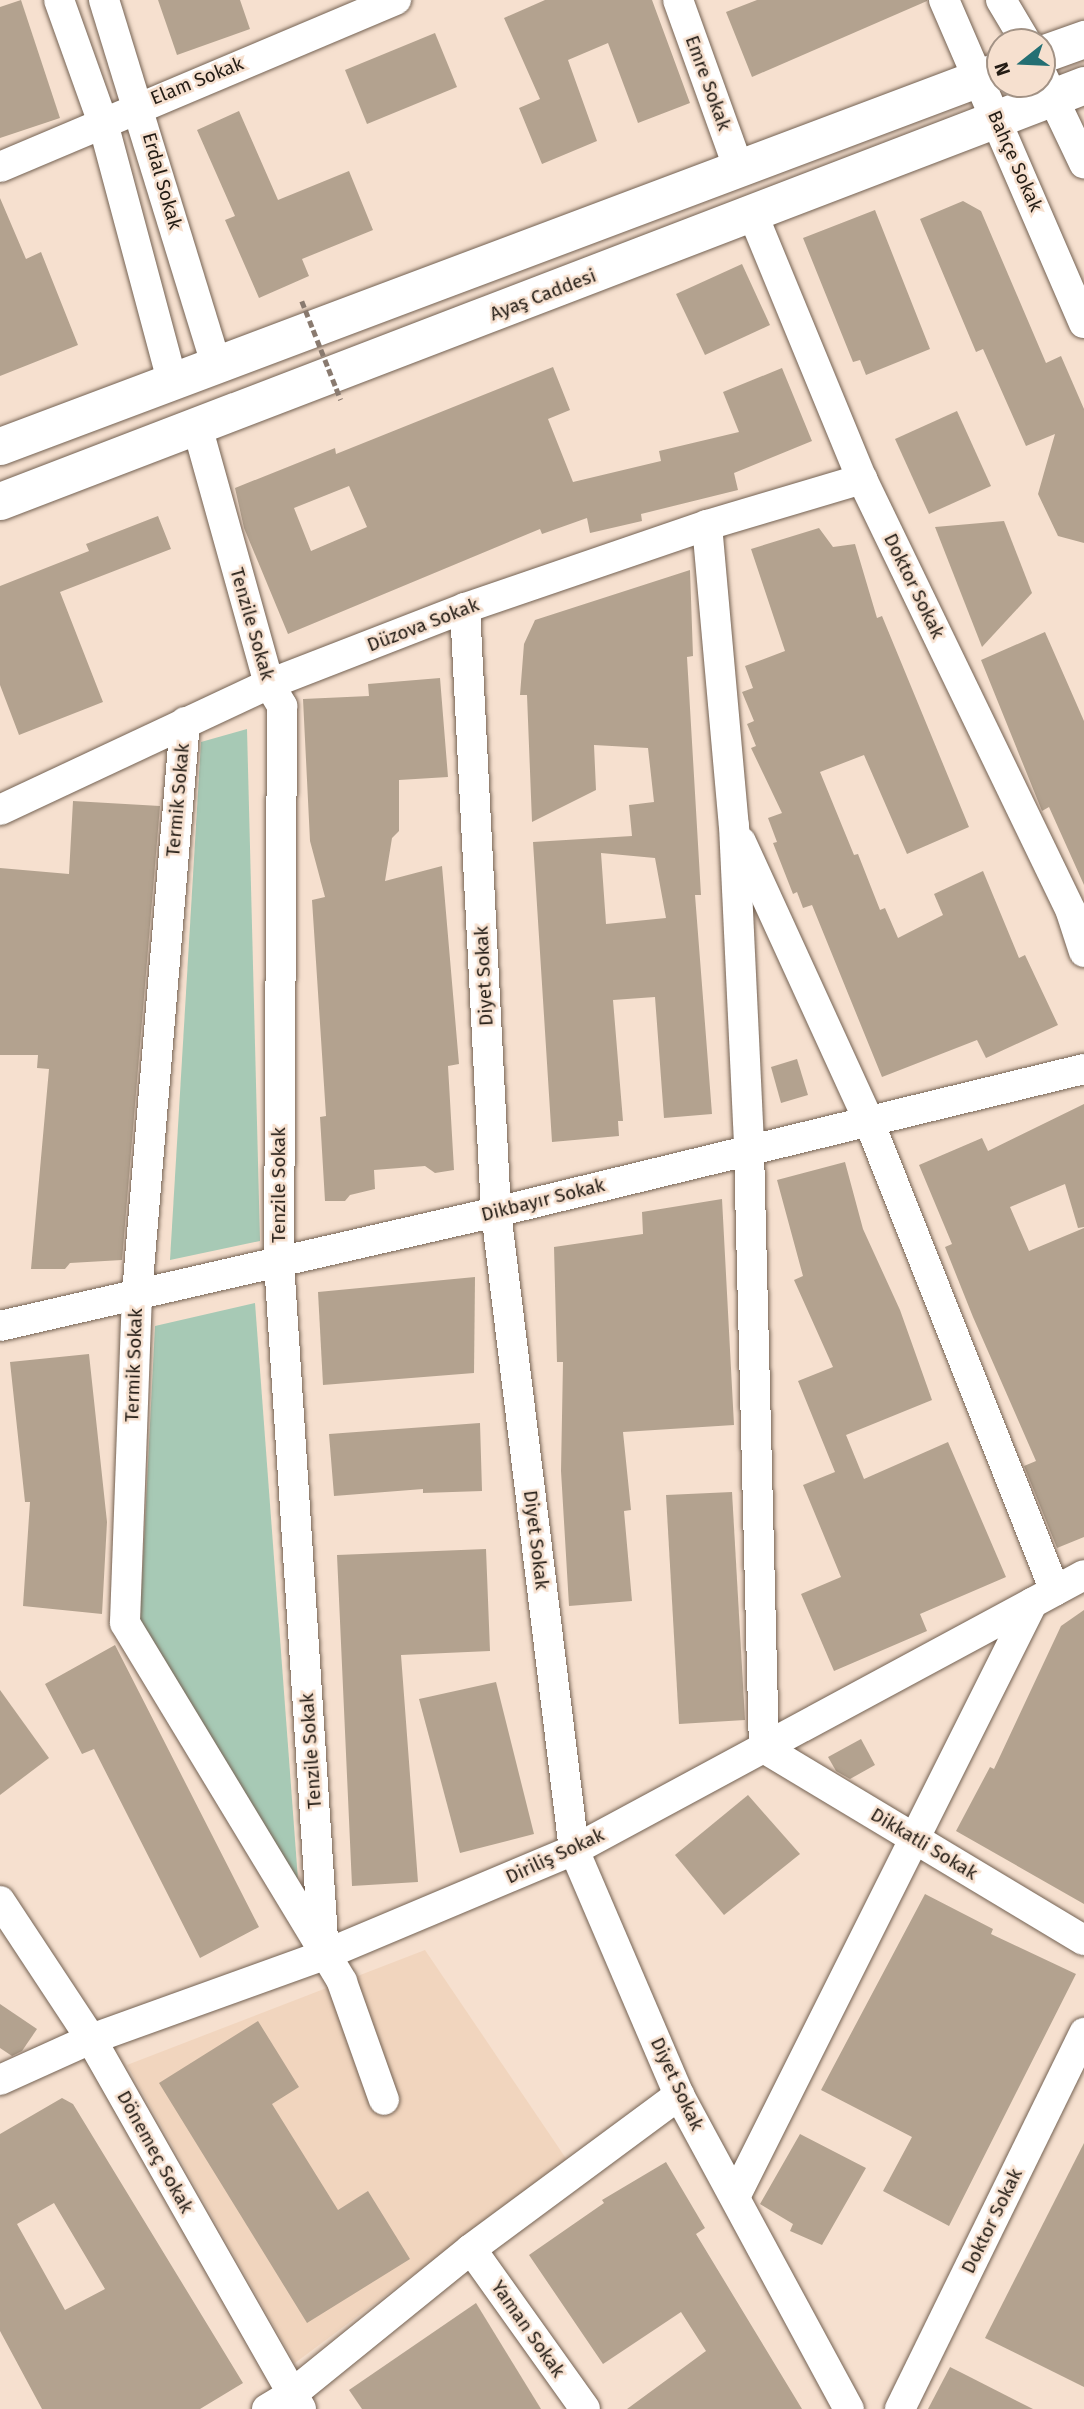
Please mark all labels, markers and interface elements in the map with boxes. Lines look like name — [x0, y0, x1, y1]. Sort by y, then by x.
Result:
north arrow — [986, 28, 1056, 98]
street label: Emre Sokak — [680, 32, 736, 134]
street label: Elam Sokak — [147, 52, 247, 110]
text: N — [990, 59, 1015, 79]
street label: Bahçe Sokak — [983, 107, 1047, 215]
street label: Erdal Sokak — [137, 130, 187, 232]
street label: Ayaş Caddesi — [487, 264, 599, 326]
street label: Doktor Sokak — [879, 530, 949, 642]
street label: Tenzile Sokak — [225, 565, 279, 683]
street label: Düzova Sokak — [364, 593, 482, 657]
street label: Termik Sokak — [162, 742, 194, 858]
street label: Diyet Sokak — [470, 925, 498, 1027]
street label: Tenzile Sokak — [268, 1127, 290, 1243]
street label: Dikbayır Sokak — [479, 1174, 607, 1226]
street label: Termik Sokak — [121, 1308, 147, 1422]
street label: Diyet Sokak — [519, 1489, 553, 1591]
street label: Tenzile Sokak — [296, 1692, 326, 1810]
street label: Dikkatli Sokak — [866, 1803, 982, 1885]
street label: Diriliş Sokak — [502, 1823, 608, 1889]
street label: Diyet Sokak — [646, 2034, 708, 2134]
street label: Dönemeç Sokak — [112, 2087, 198, 2217]
street label: Doktor Sokak — [957, 2165, 1027, 2277]
street label: Yaman Sokak — [486, 2276, 570, 2382]

